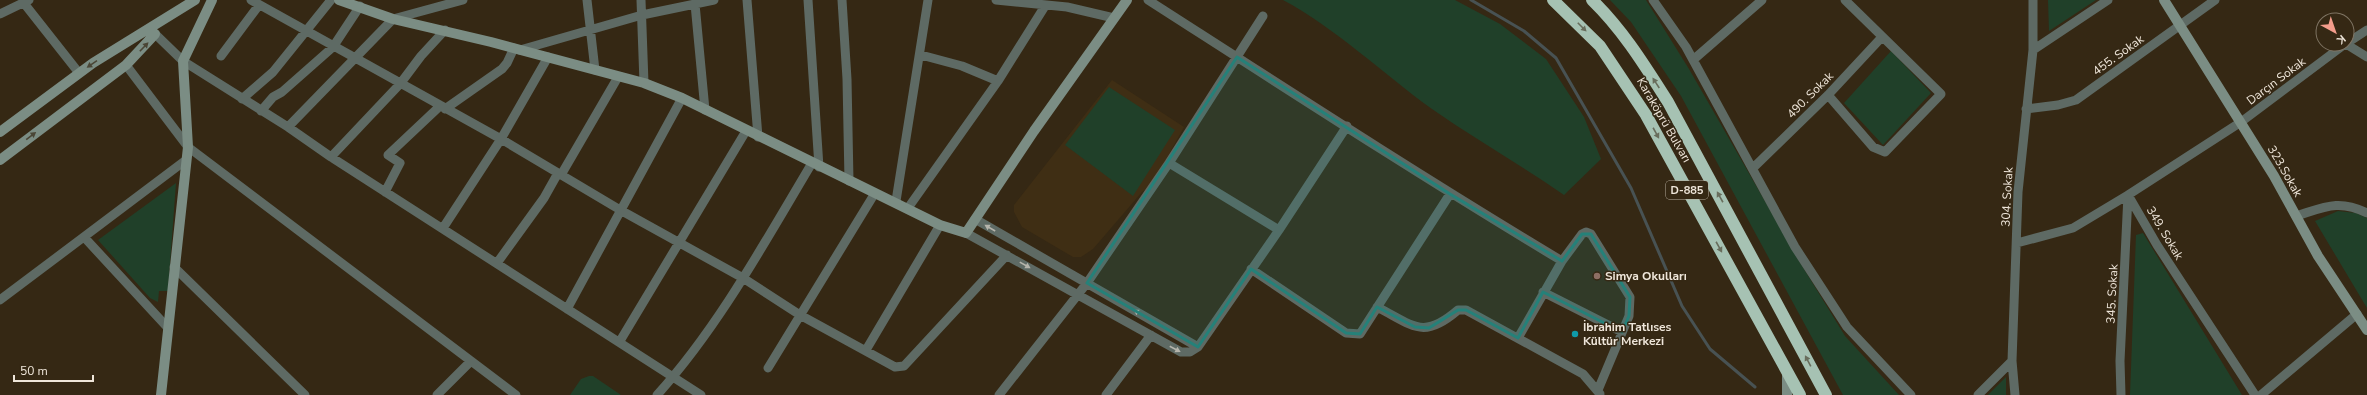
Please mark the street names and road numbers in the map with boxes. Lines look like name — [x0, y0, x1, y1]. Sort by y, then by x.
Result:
street label: 455. Sokak — [2089, 30, 2148, 79]
street label: Darçın Sokak — [2243, 53, 2310, 108]
street label: 490. Sokak — [1783, 68, 1837, 122]
street label: Karaköprü Bulvarı — [1633, 74, 1695, 166]
street label: 323.Sokak — [2264, 142, 2307, 200]
street label: 304. Sokak — [1997, 166, 2017, 227]
road number: D-885 — [1666, 181, 1708, 199]
street label: 349. Sokak — [2143, 203, 2188, 264]
street label: 345. Sokak — [2102, 263, 2122, 324]

